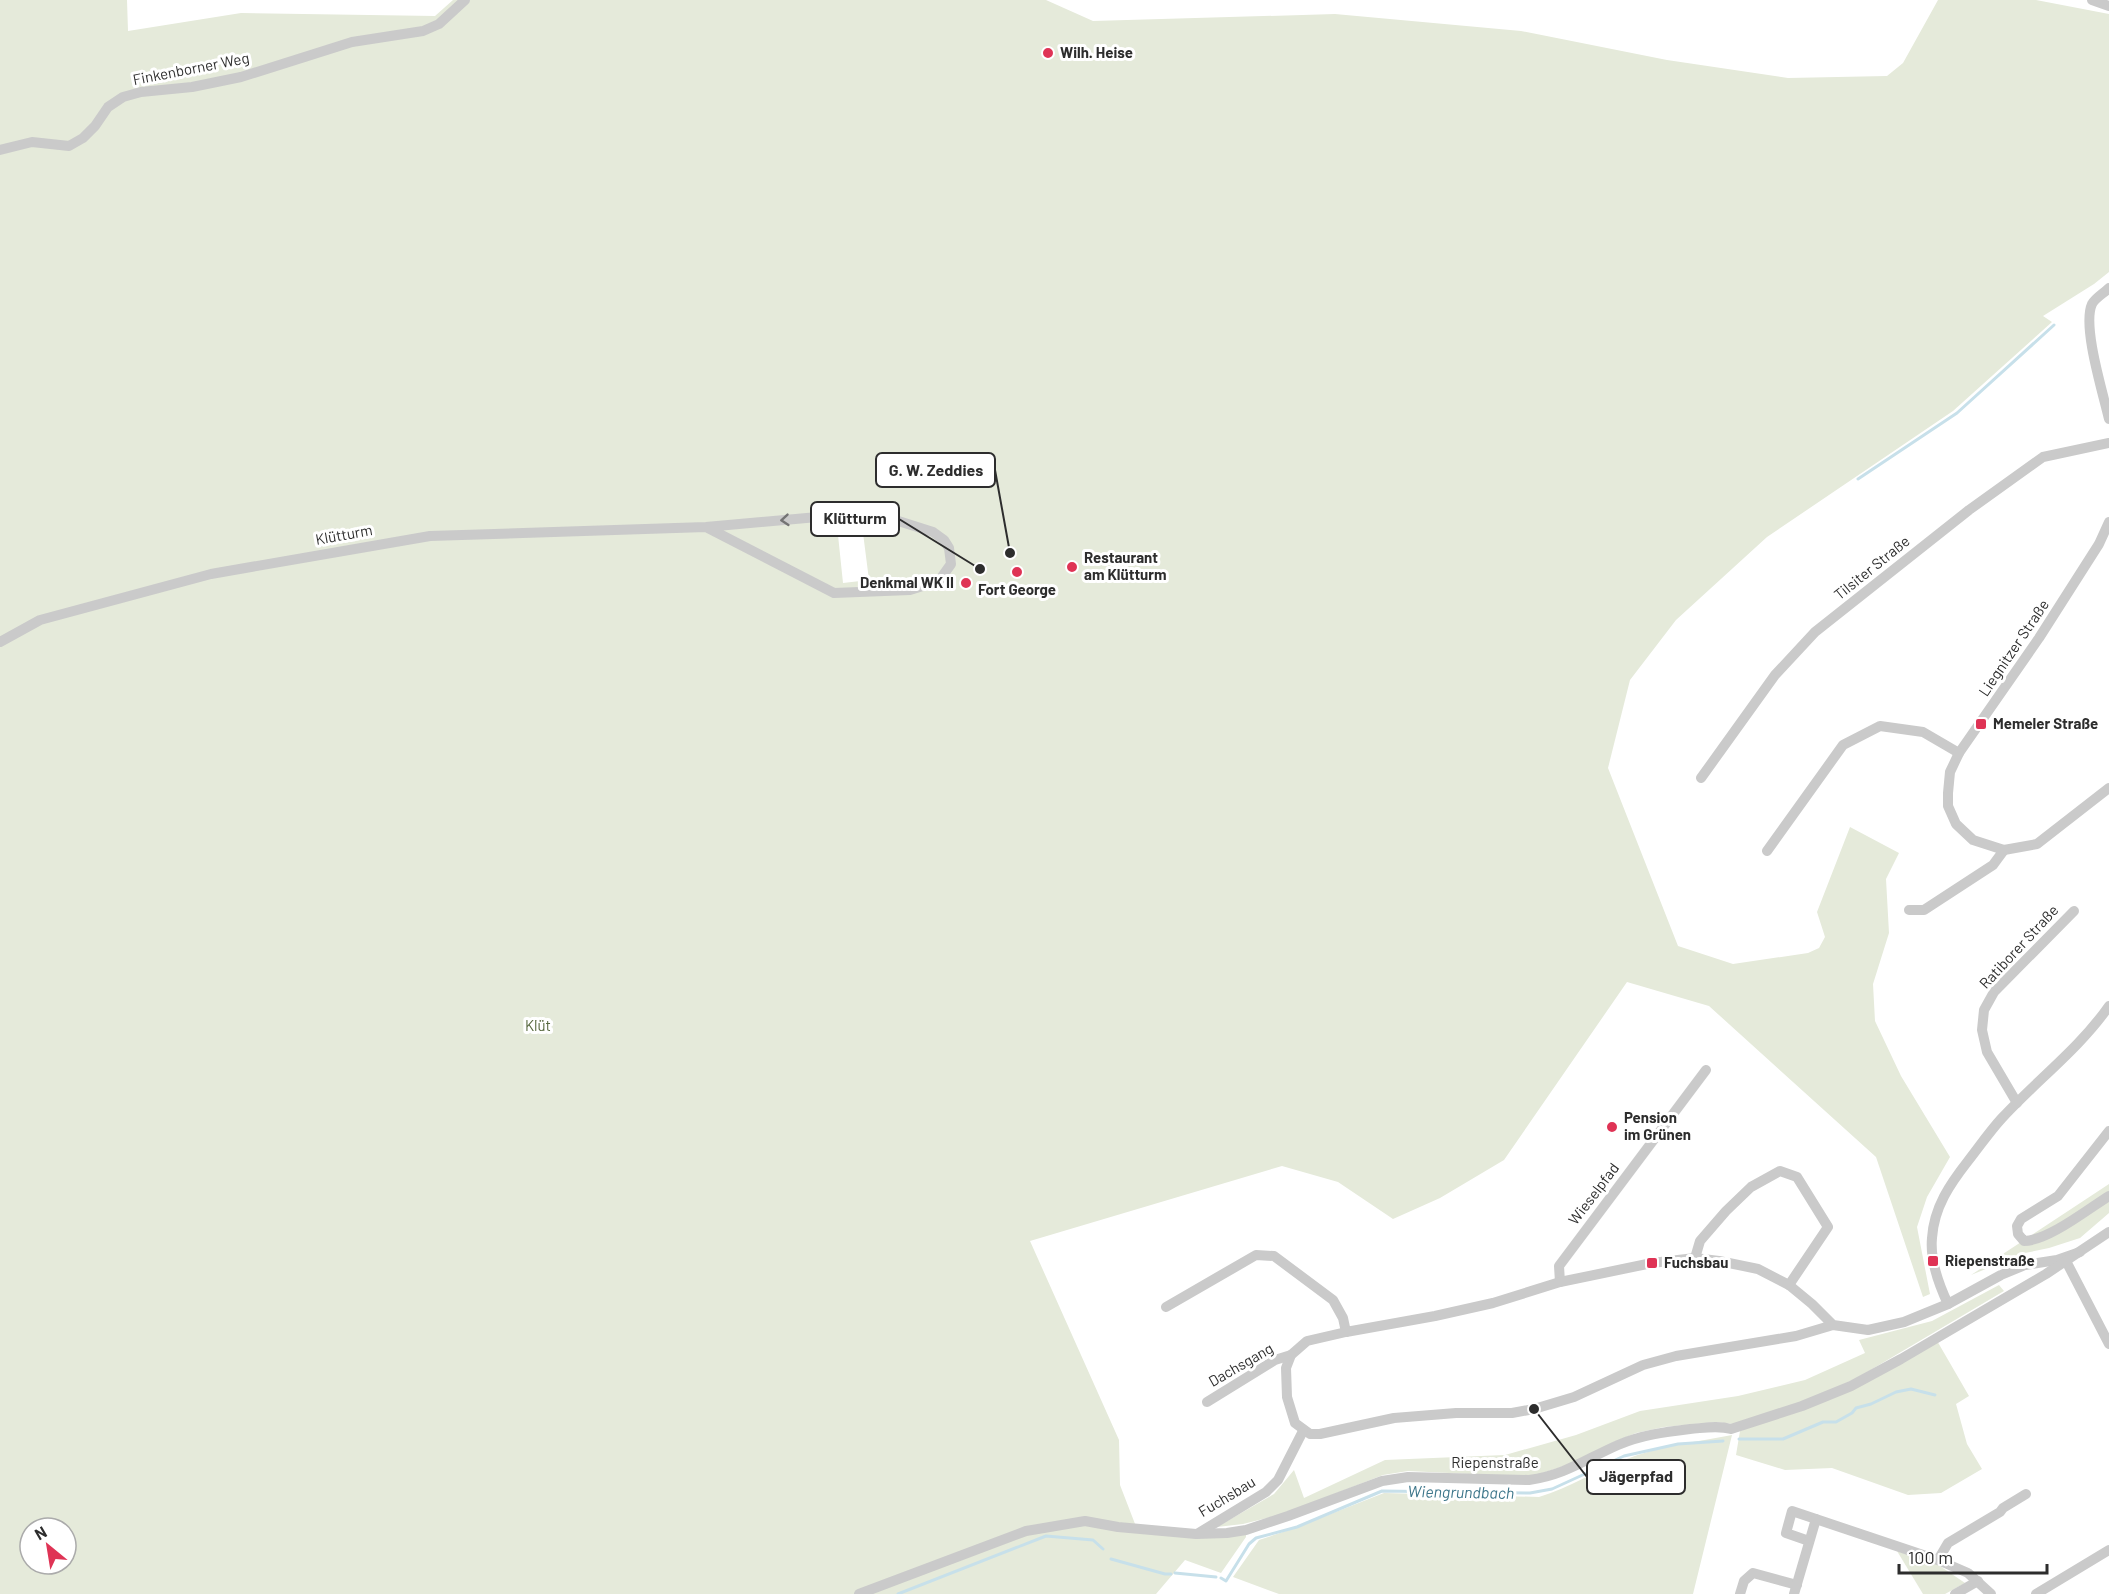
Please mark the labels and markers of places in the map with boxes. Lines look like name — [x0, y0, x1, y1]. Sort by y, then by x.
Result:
place label: Wilh. Heise — [1060, 43, 1133, 61]
marker: Wilh. Heise — [1041, 46, 1055, 60]
callout: G. W. Zeddies — [876, 453, 995, 487]
callout: Klütturm — [811, 502, 899, 536]
place label: Restaurant am Klütturm — [1084, 548, 1167, 583]
marker: Restaurant am Klütturm — [1065, 560, 1079, 574]
marker: Fort George — [1010, 565, 1024, 579]
place label: Denkmal WK II — [860, 573, 954, 591]
marker: Denkmal WK II — [959, 576, 973, 590]
place label: Fort George — [978, 580, 1056, 598]
place label: Memeler Straße — [1993, 714, 2098, 732]
marker: Memeler Straße — [1974, 717, 1988, 731]
place label: Pension im Grünen — [1624, 1108, 1691, 1143]
marker: Pension im Grünen — [1605, 1120, 1619, 1134]
place label: Riepenstraße — [1945, 1251, 2035, 1269]
place label: Fuchsbau — [1664, 1253, 1728, 1271]
marker: Riepenstraße — [1926, 1254, 1940, 1268]
marker: Fuchsbau — [1645, 1256, 1659, 1270]
callout: Jägerpfad — [1587, 1460, 1685, 1494]

